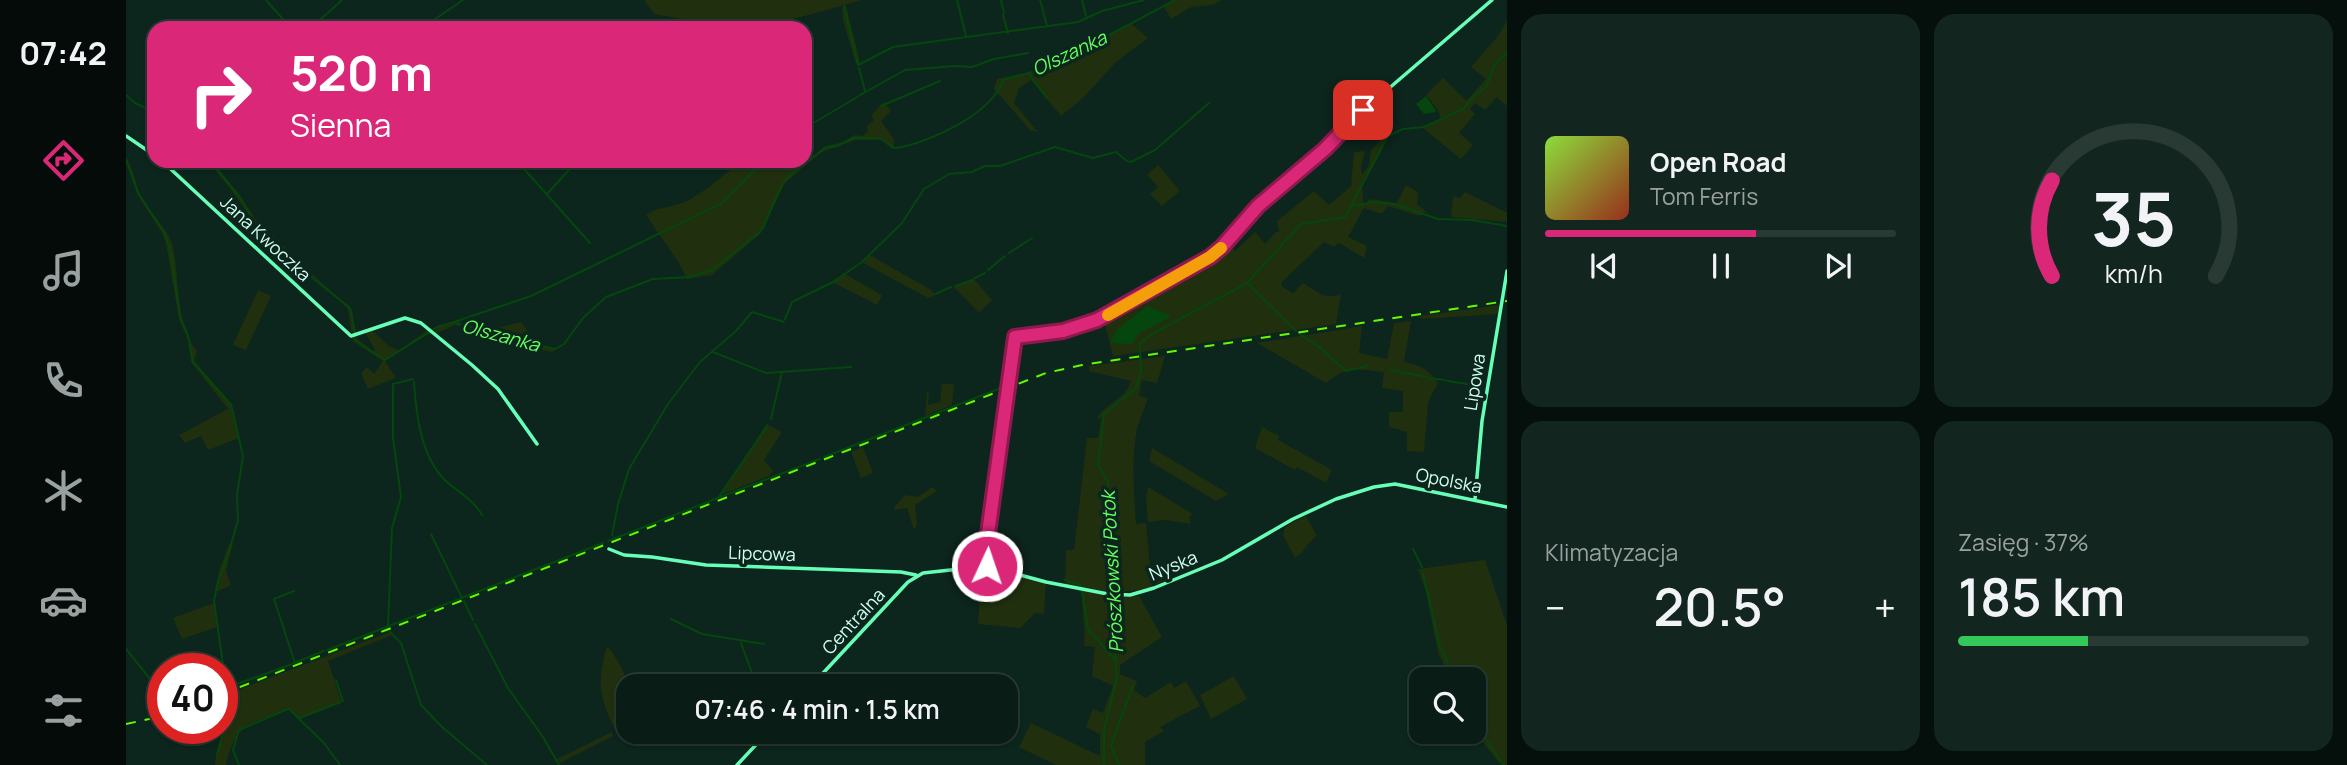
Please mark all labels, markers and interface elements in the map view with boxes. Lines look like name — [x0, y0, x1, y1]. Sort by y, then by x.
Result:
water label: Olszanka — [1027, 24, 1112, 82]
text: 07:42 — [19, 31, 107, 75]
text: 520 m — [290, 39, 433, 106]
icon: right — [175, 49, 266, 140]
pin — [1333, 80, 1393, 140]
icon: arrive — [1344, 91, 1382, 129]
text: Sienna — [290, 103, 391, 147]
icon: directions — [39, 136, 88, 185]
text: Open Road — [1650, 144, 1786, 180]
text: 35 — [2091, 169, 2176, 269]
text: Tom Ferris — [1650, 180, 1758, 212]
street label: Jana Kwoczka — [215, 190, 317, 286]
icon: music — [39, 246, 88, 295]
icon: previous — [1585, 247, 1623, 285]
icon: pause — [1702, 247, 1740, 285]
icon: next — [1819, 247, 1857, 285]
text: km/h — [2104, 256, 2163, 291]
water label: Olszanka — [459, 312, 544, 358]
street label: Lipowa — [1458, 352, 1490, 412]
icon: phone — [39, 356, 88, 405]
street label: Opolska — [1414, 462, 1484, 498]
icon: climate — [39, 466, 88, 515]
water label: Prószkowski Potok — [1095, 488, 1129, 653]
text: Zasięg · 37% — [1958, 526, 2089, 558]
position arrow — [950, 529, 1024, 603]
text: Klimatyzacja — [1545, 536, 1678, 568]
street label: Lipcowa — [728, 540, 796, 566]
street label: Nyska — [1145, 544, 1201, 586]
text: 185 km — [1958, 561, 2125, 632]
text: 20.5° — [1654, 571, 1786, 642]
icon: car — [39, 576, 88, 625]
text: − — [1545, 581, 1566, 633]
text: + — [1874, 581, 1896, 633]
street label: Centralna — [816, 583, 890, 659]
speed limit sign: 40 — [147, 653, 238, 744]
map controls — [1409, 667, 1486, 744]
button: search — [1409, 667, 1486, 744]
icon: filters — [39, 686, 88, 735]
text: 07:46 · 4 min · 1.5 km — [694, 691, 940, 727]

